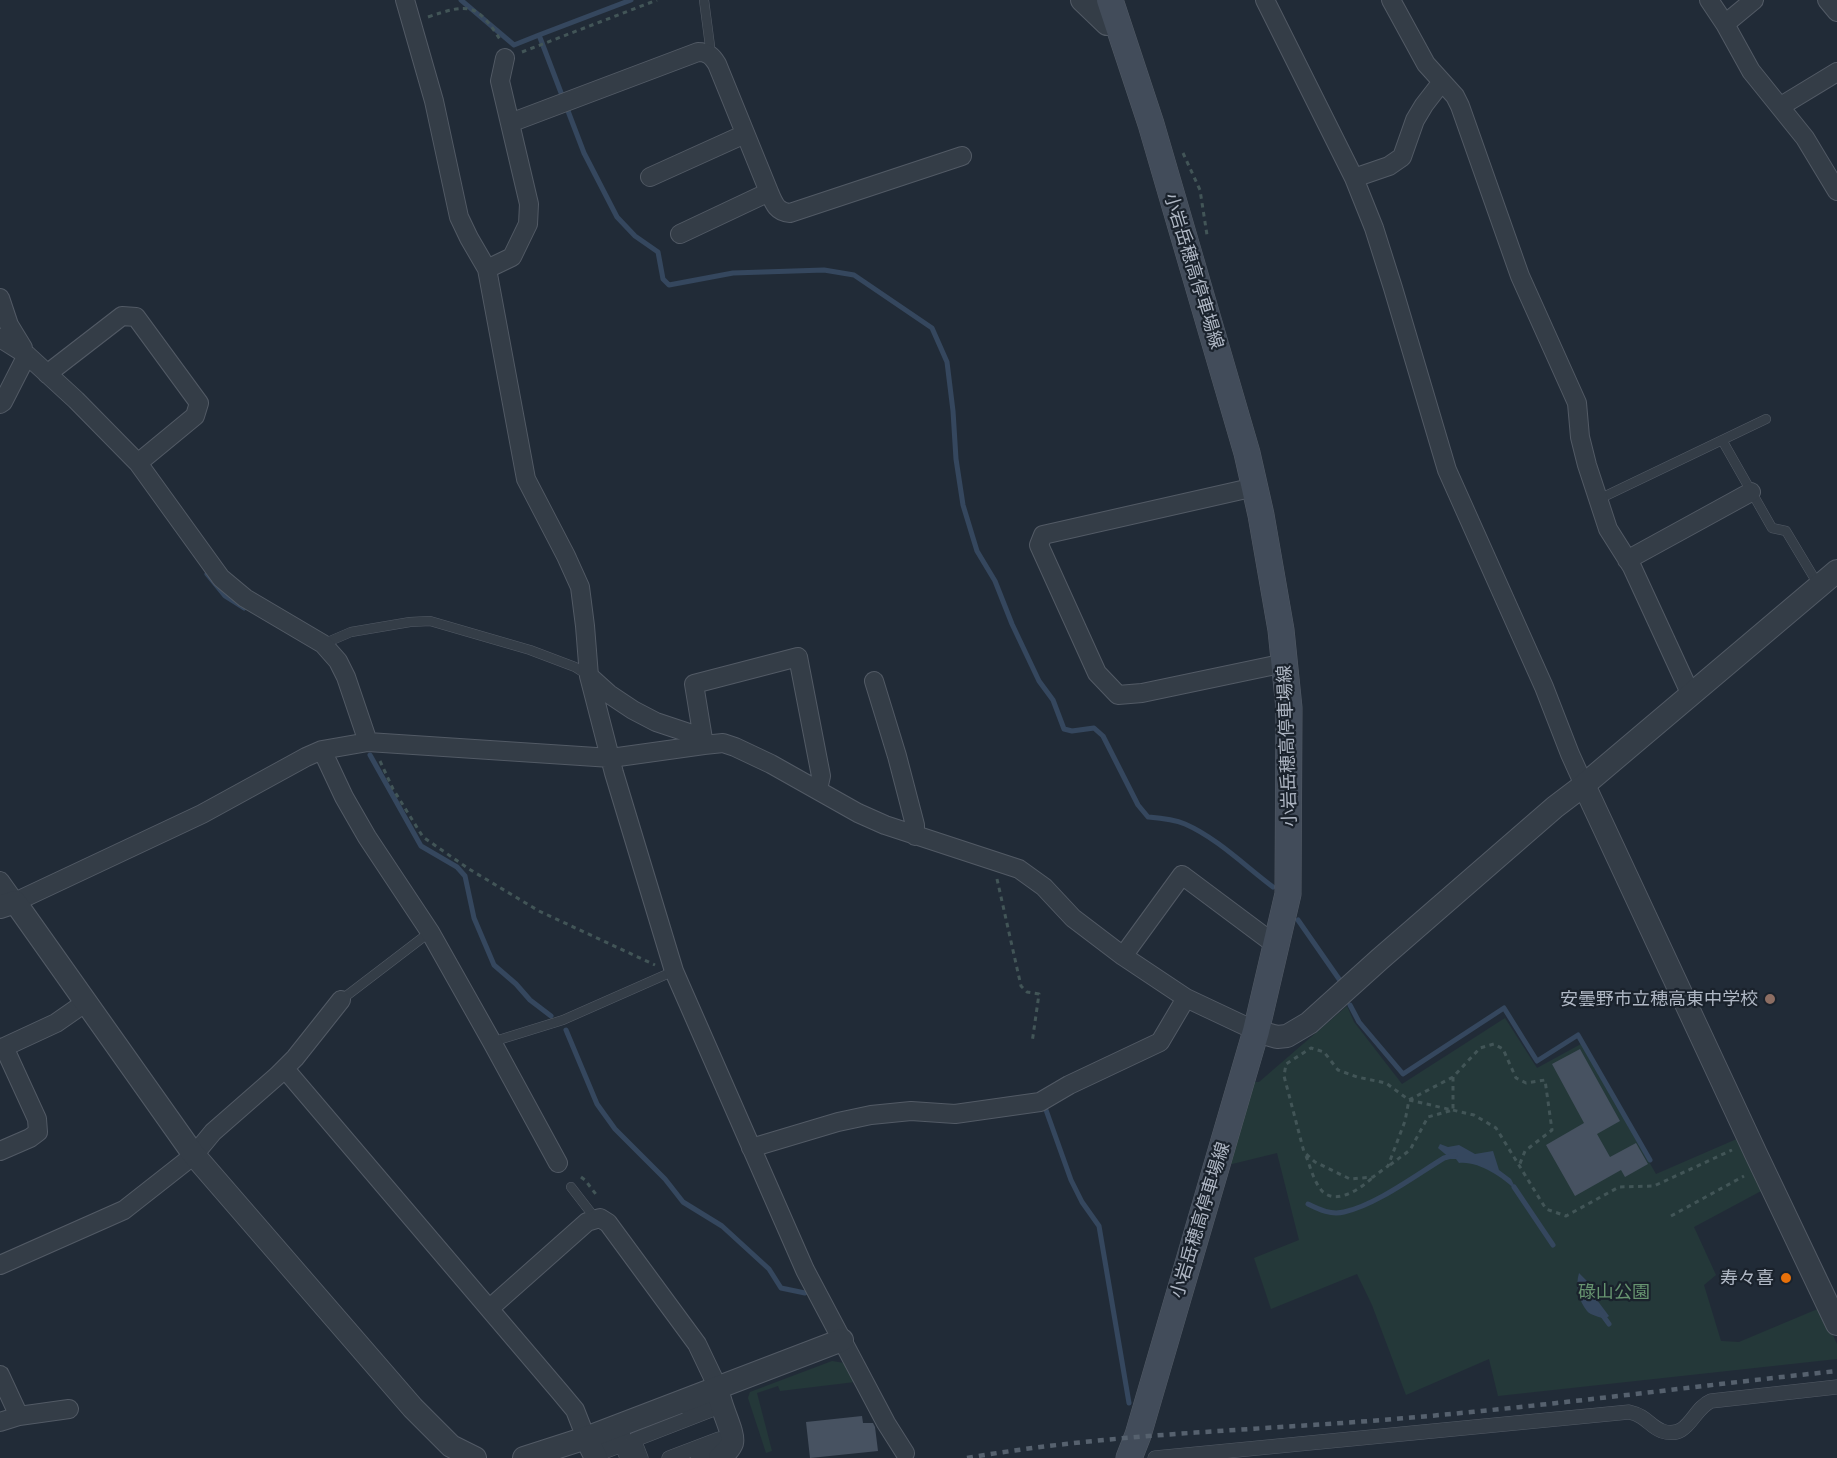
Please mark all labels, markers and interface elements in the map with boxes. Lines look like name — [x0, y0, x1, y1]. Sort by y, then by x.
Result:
street label: 小岩岳穂高停車場線 — [1160, 190, 1228, 352]
street label: 小岩岳穂高停車場線 — [1273, 665, 1301, 827]
place label: 安曇野市立穂高東中学校 — [1560, 988, 1758, 1010]
marker: 安曇野市立穂高東中学校 — [1763, 992, 1777, 1006]
street label: 小岩岳穂高停車場線 — [1166, 1139, 1234, 1301]
place label: 寿々喜 — [1720, 1267, 1774, 1289]
marker: 寿々喜 — [1779, 1271, 1793, 1285]
park label: 碌山公園 — [1578, 1281, 1650, 1303]

